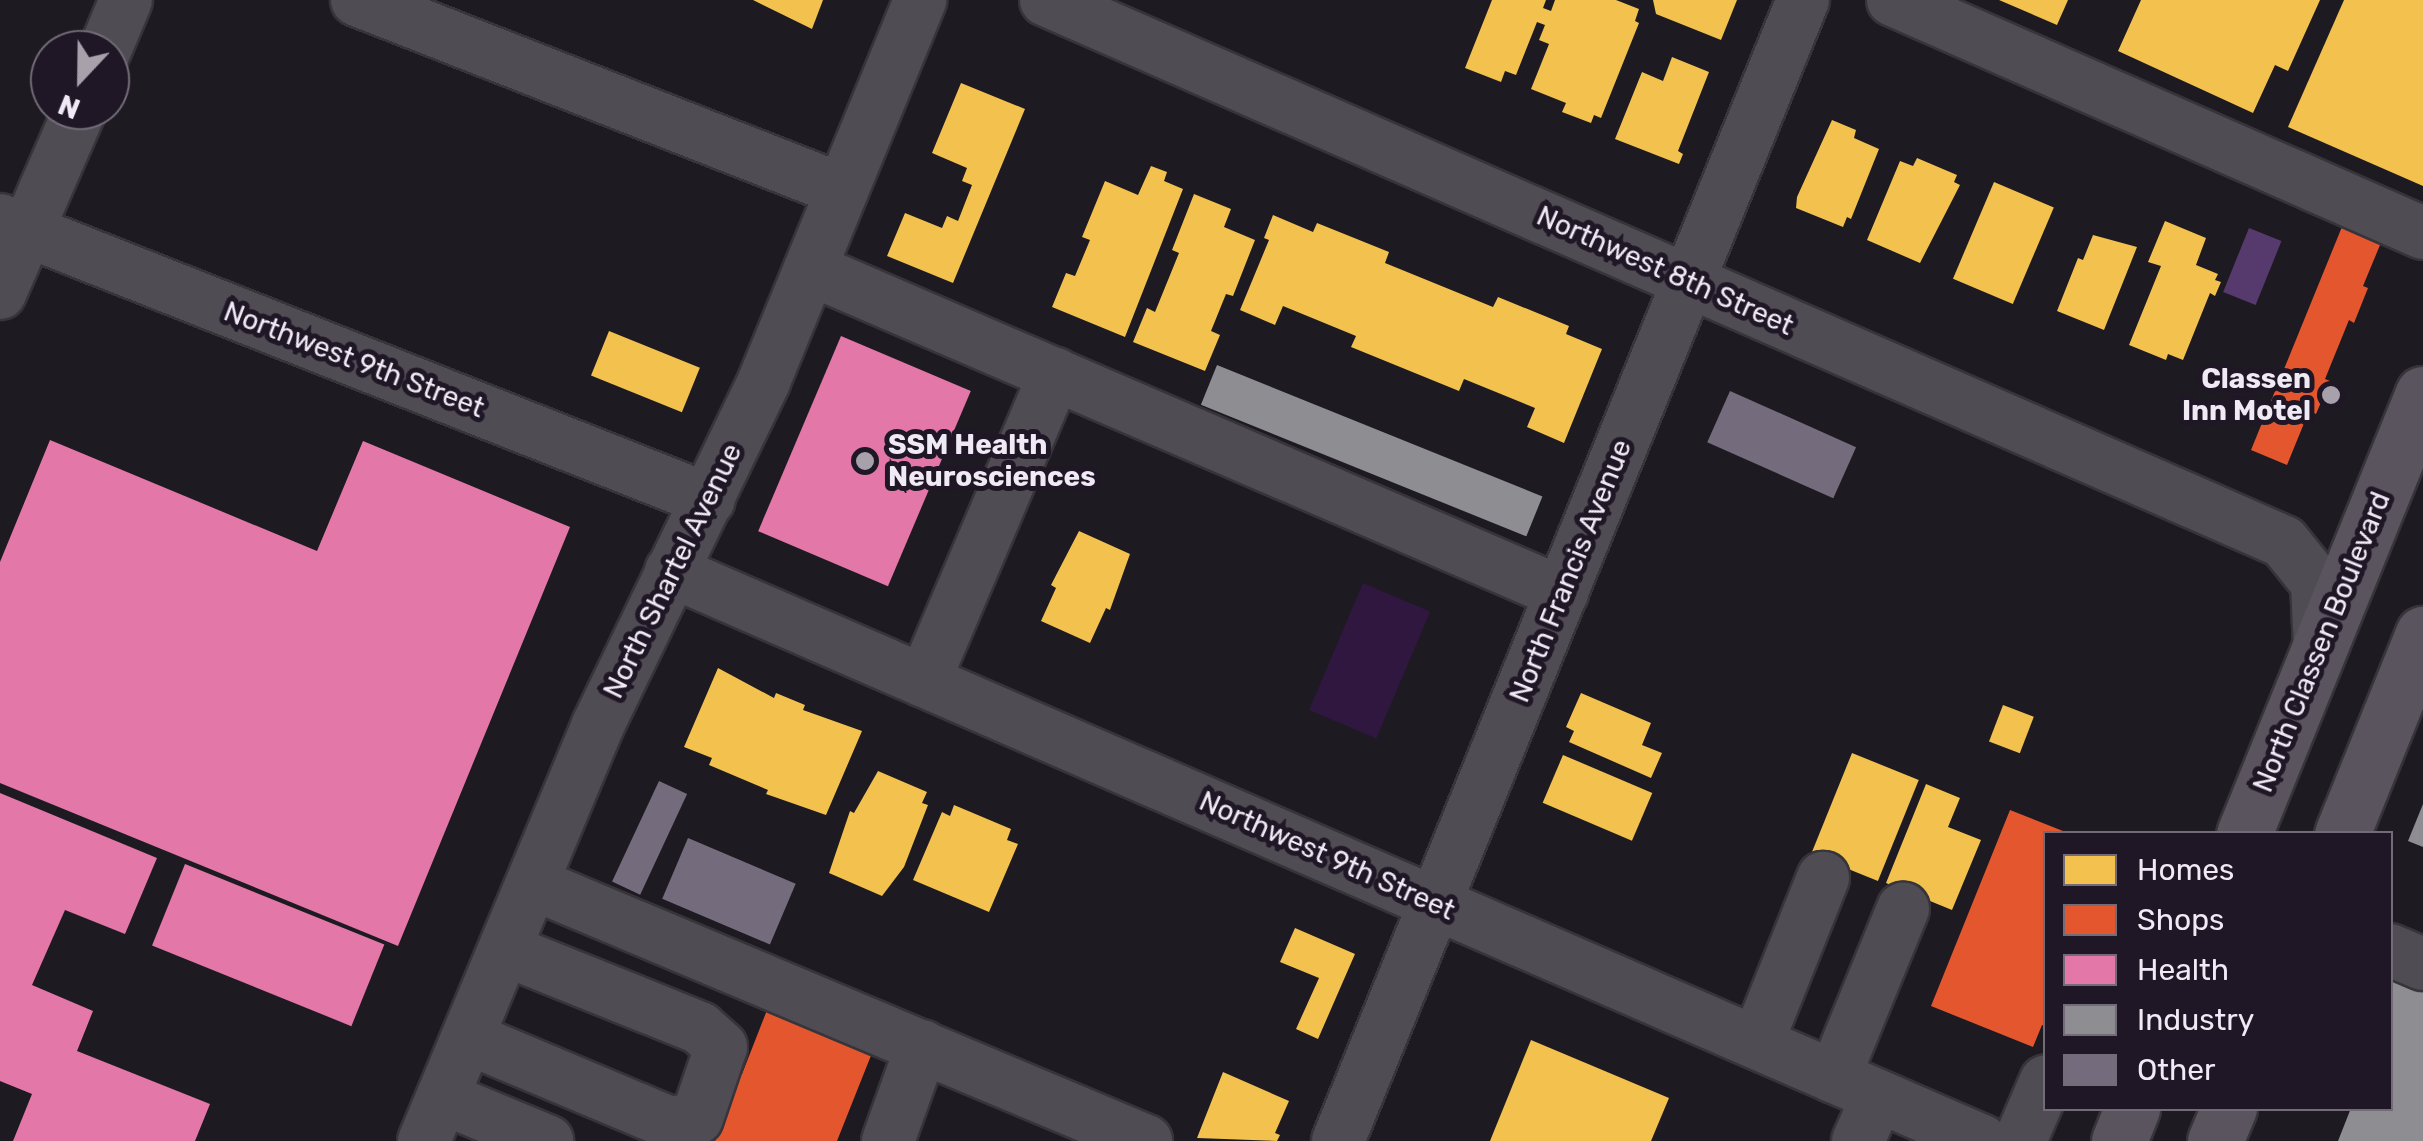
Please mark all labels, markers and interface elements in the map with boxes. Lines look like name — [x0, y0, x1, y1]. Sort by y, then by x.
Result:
north arrow — [30, 30, 130, 130]
text: N — [54, 87, 85, 125]
street label: Northwest 8th Street — [1531, 199, 1799, 343]
street label: Northwest 9th Street — [219, 295, 489, 425]
place label: Classen Inn Motel — [2182, 362, 2311, 428]
marker: Classen Inn Motel — [2320, 384, 2342, 406]
place label: SSM Health Neurosciences — [888, 428, 1096, 494]
street label: North Francis Avenue — [1503, 434, 1639, 708]
street label: North Shartel Avenue — [597, 438, 749, 704]
marker: SSM Health Neurosciences — [852, 448, 878, 474]
street label: North Classen Boulevard — [2246, 487, 2398, 797]
street label: Northwest 9th Street — [1194, 784, 1460, 928]
legend — [2043, 831, 2393, 1111]
text: Homes — [2137, 852, 2234, 888]
text: Shops — [2137, 902, 2224, 938]
text: Health — [2137, 952, 2229, 988]
text: Industry — [2137, 1002, 2254, 1038]
text: Other — [2137, 1052, 2216, 1088]

